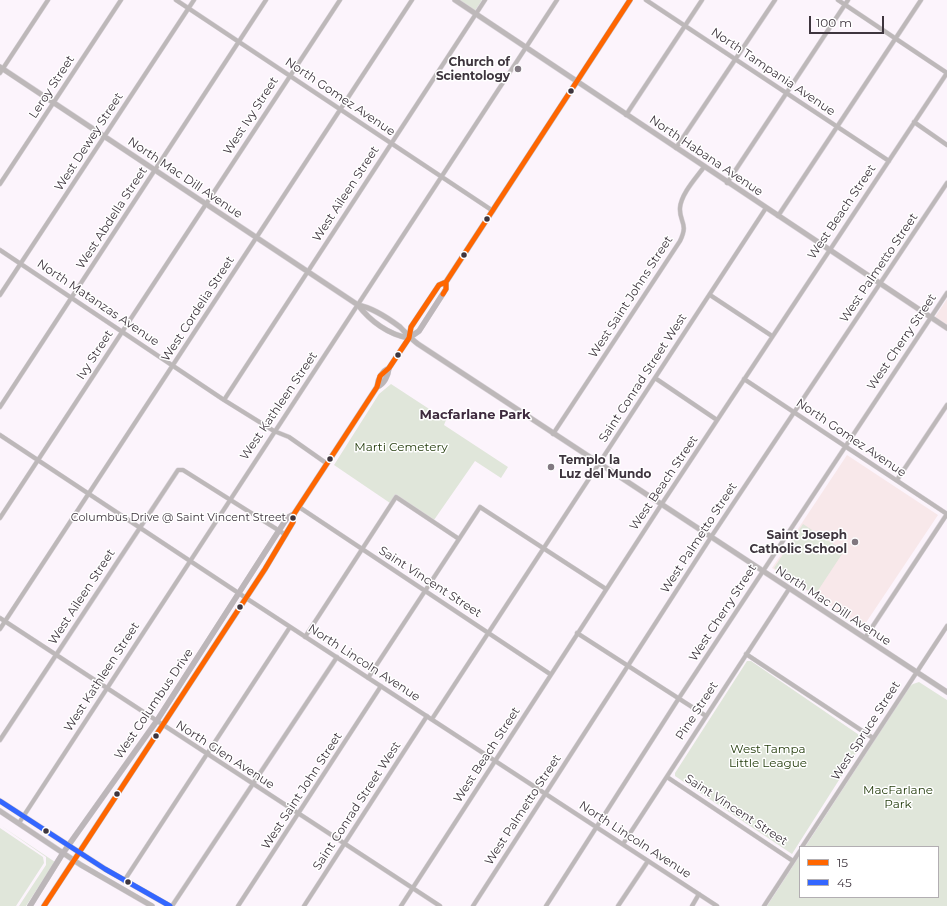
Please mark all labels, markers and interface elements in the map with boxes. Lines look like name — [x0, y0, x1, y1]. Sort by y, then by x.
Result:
scale bar — [811, 8, 886, 34]
text: 100 m — [816, 15, 852, 30]
street label: North Tampania Avenue — [708, 25, 838, 119]
street label: Leroy Street — [26, 53, 78, 121]
street label: North Gomez Avenue — [282, 55, 398, 139]
place label: Church of Scientology — [436, 55, 510, 83]
marker: Church of Scientology — [513, 64, 523, 74]
street label: West Ivy Street — [221, 74, 281, 158]
unlabelled marker — [566, 86, 576, 96]
street label: West Dewey Street — [52, 90, 126, 194]
street label: North Habana Avenue — [646, 113, 766, 199]
street label: North Mac Dill Avenue — [125, 134, 245, 222]
street label: West Aileen Street — [310, 144, 382, 244]
street label: West Beach Street — [805, 162, 879, 262]
street label: West Abdella Street — [74, 164, 150, 272]
street label: West Palmetto Street — [837, 211, 921, 325]
unlabelled marker — [482, 214, 492, 224]
street label: West Saint Johns Street — [586, 233, 676, 361]
unlabelled marker — [459, 250, 469, 260]
street label: West Cordelia Street — [159, 254, 237, 364]
street label: North Matanzas Avenue — [34, 257, 162, 349]
street label: West Cherry Street — [864, 291, 940, 393]
street label: Saint Conrad Street West — [596, 311, 690, 445]
street label: Ivy Street — [74, 328, 116, 382]
street label: West Kathleen Street — [237, 349, 321, 463]
unlabelled marker — [393, 350, 403, 360]
street label: North Gomez Avenue — [793, 396, 909, 480]
district label: Macfarlane Park — [420, 407, 530, 423]
street label: West Beach Street — [627, 433, 701, 533]
park label: Marti Cemetery — [354, 440, 448, 454]
place label: Templo la Luz del Mundo — [559, 453, 651, 481]
unlabelled marker — [325, 454, 335, 464]
marker: Templo la Luz del Mundo — [546, 462, 556, 472]
street label: West Palmetto Street — [658, 480, 740, 596]
place label: Columbus Drive @ Saint Vincent Street — [71, 511, 286, 525]
marker: Columbus Drive @ Saint Vincent Street — [288, 513, 298, 523]
place label: Saint Joseph Catholic School — [749, 528, 847, 556]
marker: Saint Joseph Catholic School — [850, 537, 860, 547]
street label: Saint Vincent Street — [376, 543, 484, 621]
street label: West Aileen Street — [46, 547, 118, 647]
street label: West Cherry Street — [686, 562, 760, 664]
street label: North Mac Dill Avenue — [773, 563, 893, 649]
unlabelled marker — [235, 602, 245, 612]
street label: West Kathleen Street — [61, 620, 143, 734]
street label: North Lincoln Avenue — [305, 621, 423, 705]
street label: West Columbus Drive — [112, 646, 196, 762]
street label: Pine Street — [673, 679, 721, 743]
street label: West Spruce Street — [829, 679, 903, 783]
street label: West Beach Street — [451, 704, 523, 806]
street label: North Glen Avenue — [173, 718, 277, 792]
street label: West Saint John Street — [259, 730, 345, 852]
unlabelled marker — [151, 731, 161, 741]
street label: Saint Conrad Street West — [310, 739, 404, 873]
park label: West Tampa Little League — [729, 742, 807, 770]
street label: West Palmetto Street — [482, 752, 564, 868]
street label: Saint Vincent Street — [682, 771, 790, 849]
park label: MacFarlane Park — [863, 783, 933, 811]
unlabelled marker — [112, 789, 122, 799]
street label: North Lincoln Avenue — [576, 798, 694, 882]
unlabelled marker — [41, 826, 51, 836]
legend — [799, 846, 939, 898]
text: 15 — [837, 855, 848, 870]
text: 45 — [837, 875, 852, 890]
unlabelled marker — [123, 877, 133, 887]

